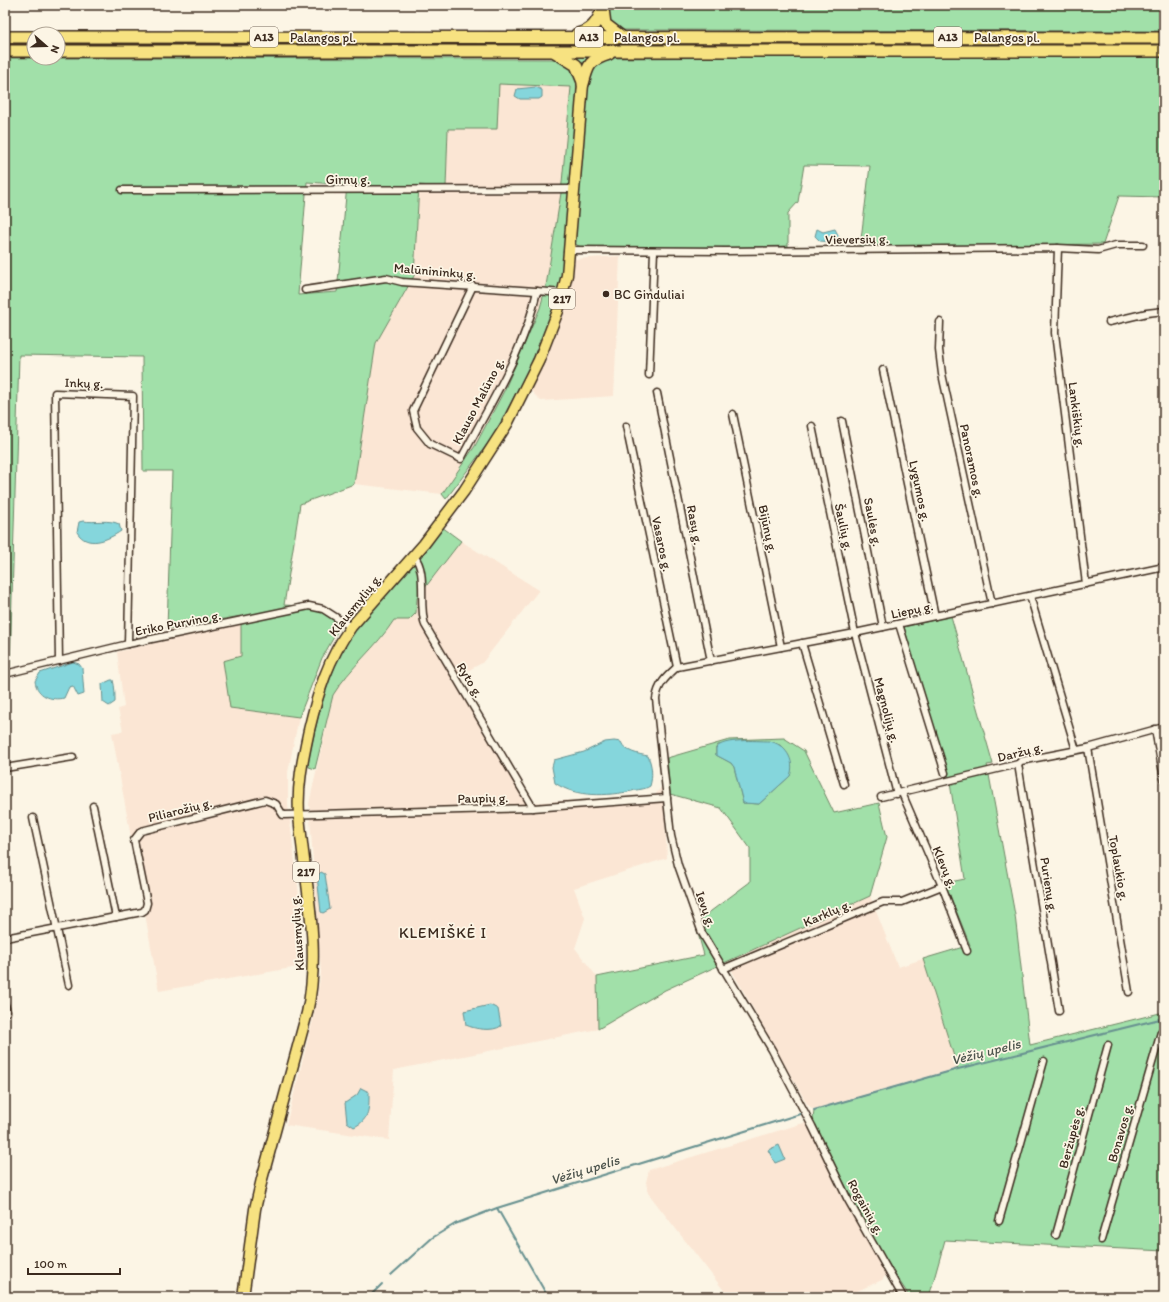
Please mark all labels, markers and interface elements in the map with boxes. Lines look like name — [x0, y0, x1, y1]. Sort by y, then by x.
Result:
north arrow — [26, 26, 66, 66]
road number: A13 — [250, 27, 278, 47]
road number: A13 — [575, 27, 603, 47]
road number: A13 — [934, 27, 962, 47]
street label: Palangos pl. — [290, 30, 356, 45]
street label: Palangos pl. — [614, 30, 680, 45]
street label: Palangos pl. — [974, 30, 1040, 45]
text: N — [48, 44, 62, 55]
street label: Girnų g. — [326, 172, 370, 187]
street label: Vieversių g. — [825, 231, 889, 247]
street label: Malūnininkų g. — [393, 260, 477, 282]
place label: BC Ginduliai — [614, 287, 684, 302]
road number: 217 — [549, 289, 575, 309]
marker: BC Ginduliai — [601, 289, 611, 299]
street label: Klauso Malūno g. — [449, 355, 507, 447]
street label: Inkų g. — [64, 375, 104, 391]
street label: Lankiškių g. — [1066, 381, 1088, 449]
street label: Panoramos g. — [957, 423, 987, 499]
street label: Lygumos g. — [906, 459, 934, 523]
street label: Saulės g. — [861, 496, 885, 548]
street label: Šaulių g. — [832, 502, 856, 552]
street label: Bijūnų g. — [756, 503, 780, 555]
street label: Rasų g. — [684, 504, 706, 546]
street label: Vasaros g. — [649, 515, 675, 573]
street label: Klausmylių g. — [325, 571, 385, 639]
street label: Liepų g. — [889, 598, 935, 622]
street label: Eriko Purvino g. — [134, 607, 222, 639]
street label: Ryto g. — [454, 660, 486, 700]
street label: Magnolijų g. — [871, 676, 903, 744]
street label: Daržų g. — [996, 739, 1044, 765]
street label: Paupių g. — [457, 790, 509, 806]
street label: Piliarožių g. — [147, 795, 213, 825]
street label: Toplaukio g. — [1106, 834, 1132, 902]
street label: Klevų g. — [929, 844, 961, 890]
street label: Purienų g. — [1037, 856, 1061, 914]
road number: 217 — [293, 862, 319, 882]
street label: Ievų g. — [693, 889, 719, 929]
street label: Klausmylių g. — [287, 895, 307, 971]
street label: Karklų g. — [801, 896, 853, 930]
district label: KLEMIŠKĖ I — [399, 924, 487, 942]
water label: Vėžių upelis — [950, 1035, 1023, 1069]
street label: Bonavos g. — [1105, 1102, 1135, 1164]
street label: Beržupės g. — [1055, 1104, 1087, 1170]
water label: Vėžių upelis — [549, 1151, 622, 1188]
street label: Rogainių g. — [845, 1177, 887, 1237]
scale bar — [28, 1250, 120, 1276]
text: 100 m — [34, 1257, 67, 1271]

